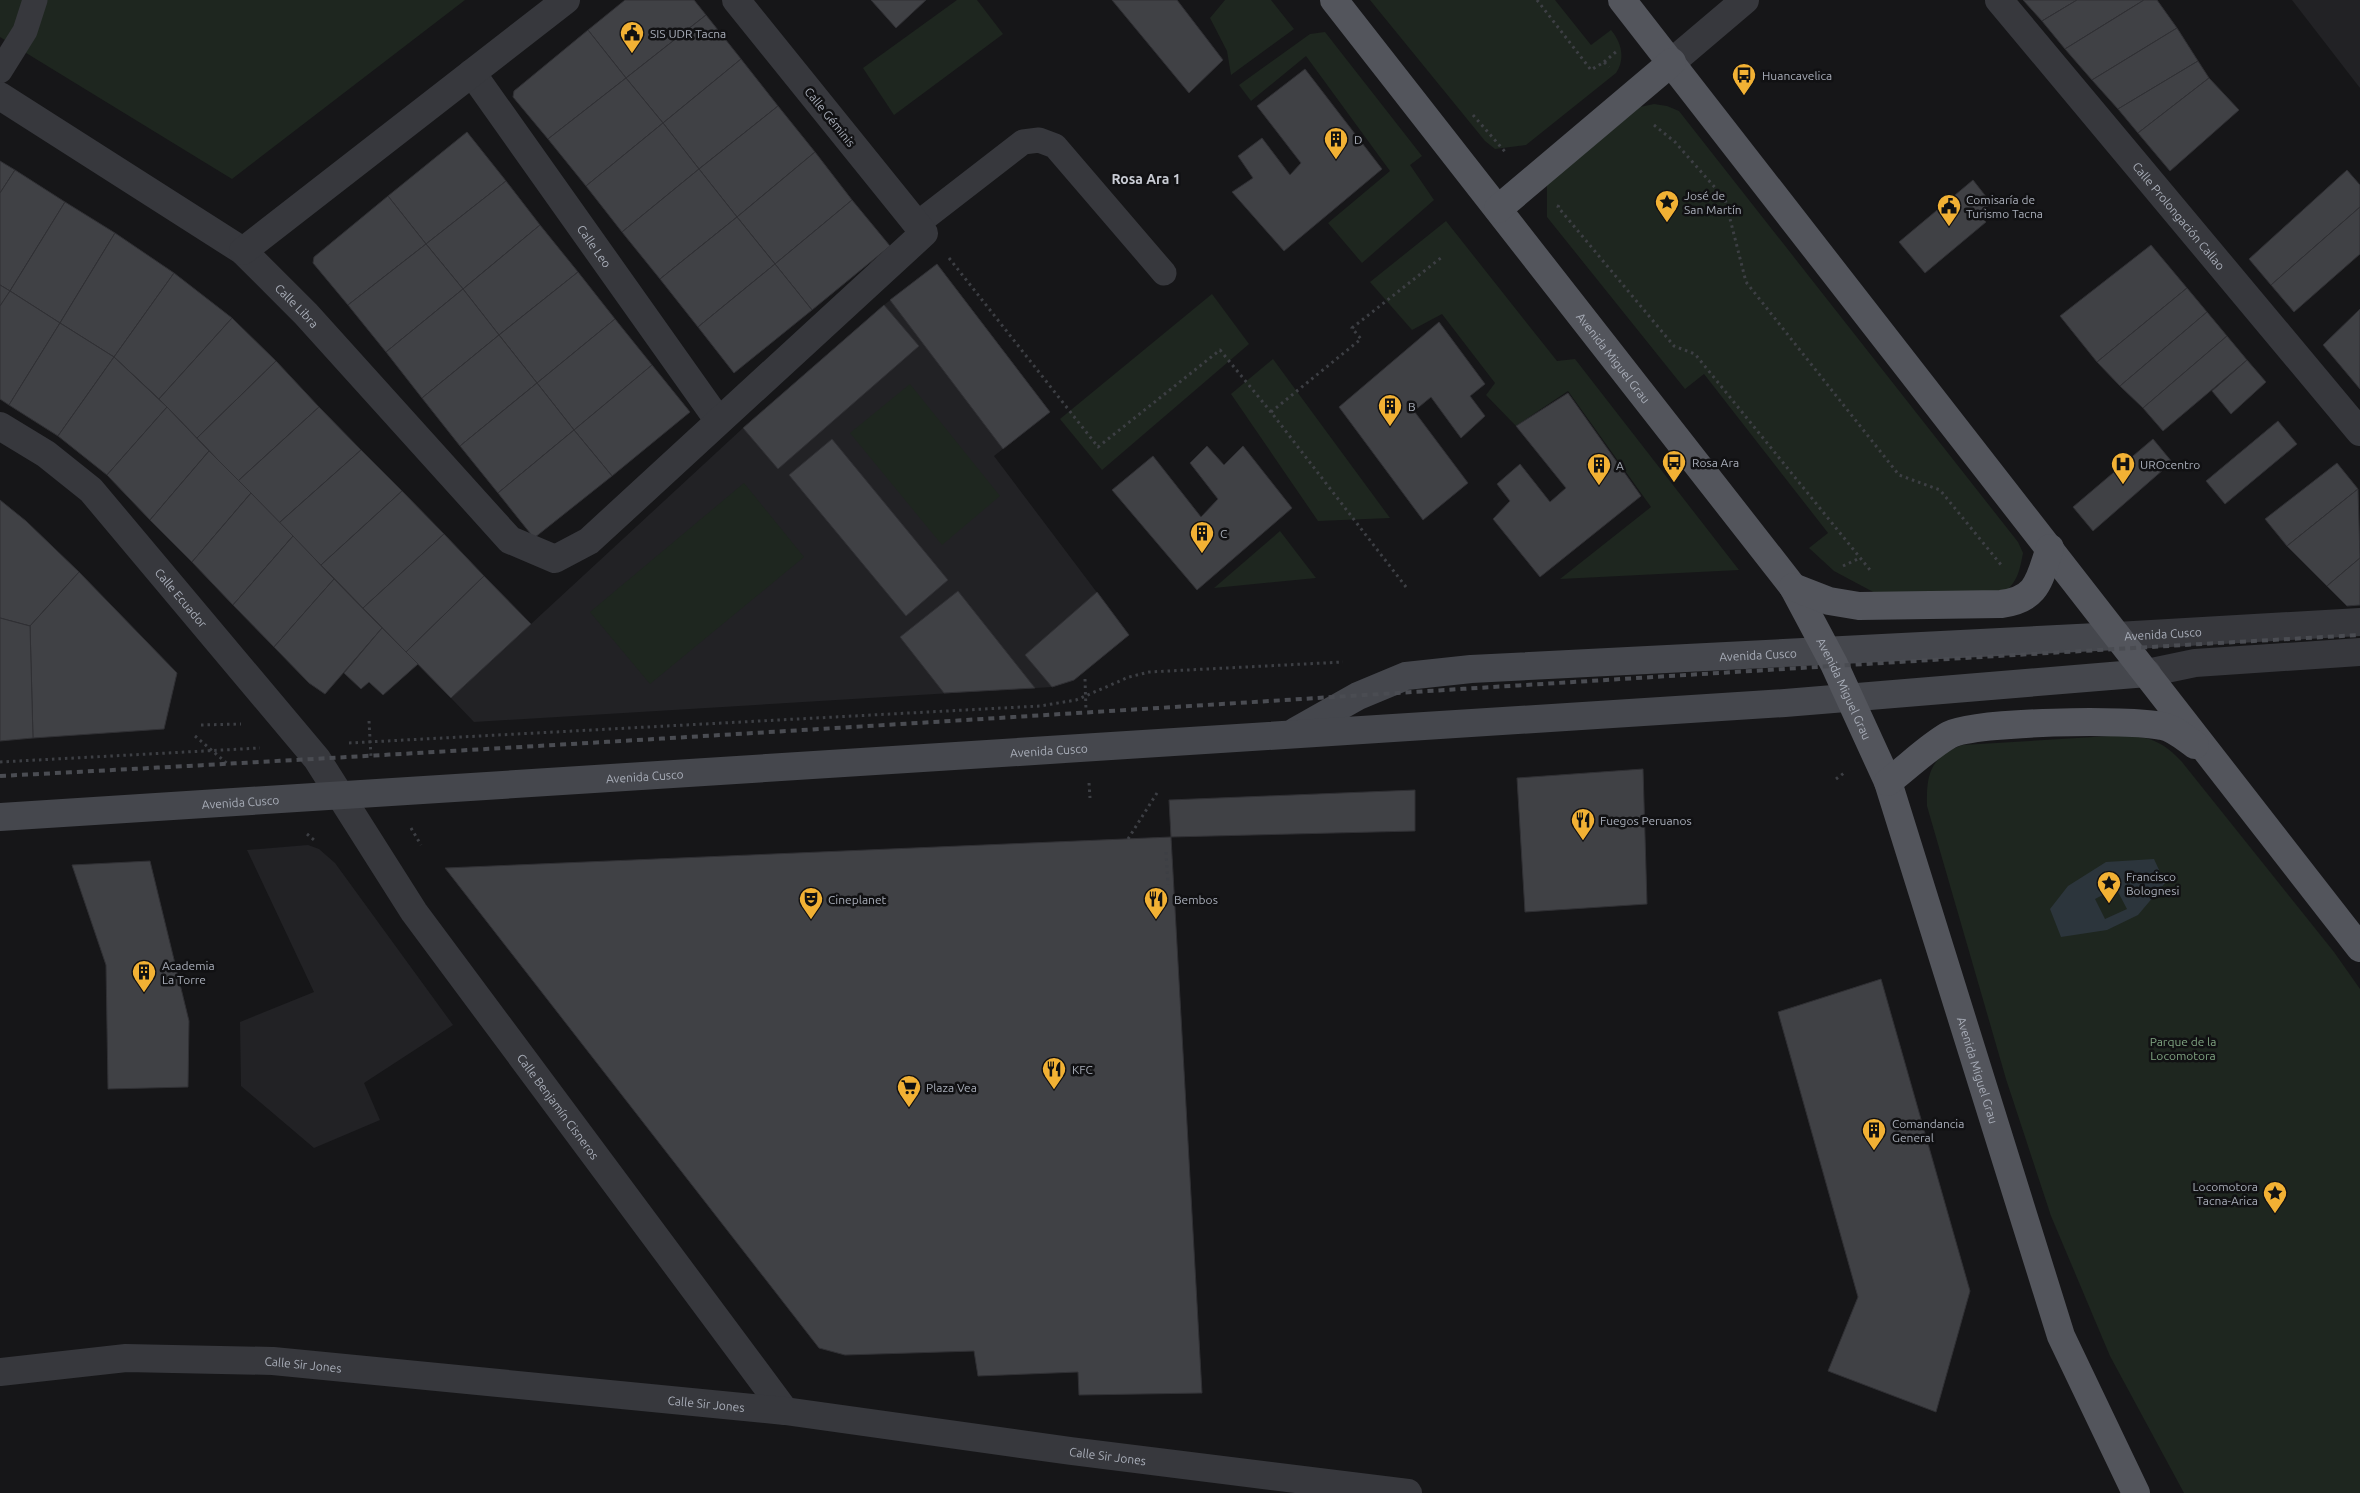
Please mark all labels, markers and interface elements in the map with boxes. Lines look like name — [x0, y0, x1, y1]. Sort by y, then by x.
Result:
public building icon: SIS UDR Tacna — [619, 20, 645, 54]
place label: SIS UDR Tacna — [650, 27, 726, 40]
bus stop icon: Huancavelica — [1731, 62, 1757, 96]
place label: Huancavelica — [1762, 69, 1832, 82]
street label: Calle Géminis — [802, 85, 858, 149]
building icon: D — [1323, 126, 1349, 160]
place label: D — [1354, 133, 1362, 146]
street label: Calle Prolongación Callao — [2130, 159, 2228, 272]
district label: Rosa Ara 1 — [1111, 171, 1181, 187]
place icon: José de San Martín — [1654, 189, 1680, 223]
place label: José de San Martín — [1684, 189, 1742, 216]
public building icon: Comisaría de Turismo Tacna — [1936, 193, 1962, 227]
place label: Comisaría de Turismo Tacna — [1966, 193, 2043, 220]
street label: Calle Leo — [575, 222, 614, 270]
street label: Calle Libra — [273, 281, 321, 330]
street label: Avenida Miguel Grau — [1574, 310, 1653, 405]
building icon: B — [1377, 393, 1403, 427]
place label: B — [1408, 400, 1416, 413]
bus stop icon: Rosa Ara — [1661, 449, 1687, 483]
hospital icon: UROcentro — [2110, 451, 2136, 485]
building icon: A — [1586, 452, 1612, 486]
place label: Rosa Ara — [1692, 456, 1739, 469]
place label: UROcentro — [2140, 458, 2200, 471]
place label: A — [1616, 459, 1624, 472]
building icon: C — [1189, 520, 1215, 554]
place label: C — [1220, 527, 1228, 540]
street label: Calle Ecuador — [153, 565, 210, 630]
street label: Avenida Cusco — [2124, 625, 2202, 642]
street label: Avenida Miguel Grau — [1815, 635, 1874, 741]
street label: Avenida Cusco — [1719, 646, 1797, 663]
street label: Avenida Cusco — [1010, 741, 1088, 759]
street label: Avenida Cusco — [605, 767, 684, 785]
street label: Avenida Cusco — [201, 793, 280, 811]
restaurant icon: Fuegos Peruanos — [1570, 807, 1596, 841]
place label: Fuegos Peruanos — [1600, 814, 1692, 827]
place icon: Francisco Bolognesi — [2096, 870, 2122, 904]
place label: Francisco Bolognesi — [2126, 870, 2179, 897]
theatre icon: Cineplanet — [798, 886, 824, 920]
restaurant icon: Bembos — [1143, 886, 1169, 920]
place label: Cineplanet — [828, 893, 887, 906]
place label: Bembos — [1174, 893, 1218, 906]
building icon: Academia La Torre — [131, 959, 157, 993]
place label: Academia La Torre — [162, 959, 215, 986]
street label: Avenida Miguel Grau — [1955, 1015, 2001, 1125]
park label: Parque de la Locomotora — [2150, 1035, 2216, 1062]
street label: Calle Benjamín Cisneros — [515, 1051, 602, 1162]
restaurant icon: KFC — [1041, 1056, 1067, 1090]
place label: KFC — [1072, 1063, 1094, 1076]
supermarket icon: Plaza Vea — [896, 1074, 922, 1108]
place label: Plaza Vea — [926, 1081, 977, 1094]
building icon: Comandancia General — [1861, 1117, 1887, 1151]
place label: Comandancia General — [1892, 1117, 1964, 1144]
place label: Locomotora Tacna-Arica — [2193, 1180, 2258, 1207]
place icon: Locomotora Tacna-Arica — [2262, 1180, 2288, 1214]
street label: Calle Sir Jones — [264, 1354, 342, 1374]
street label: Calle Sir Jones — [667, 1393, 745, 1414]
street label: Calle Sir Jones — [1068, 1444, 1147, 1467]

